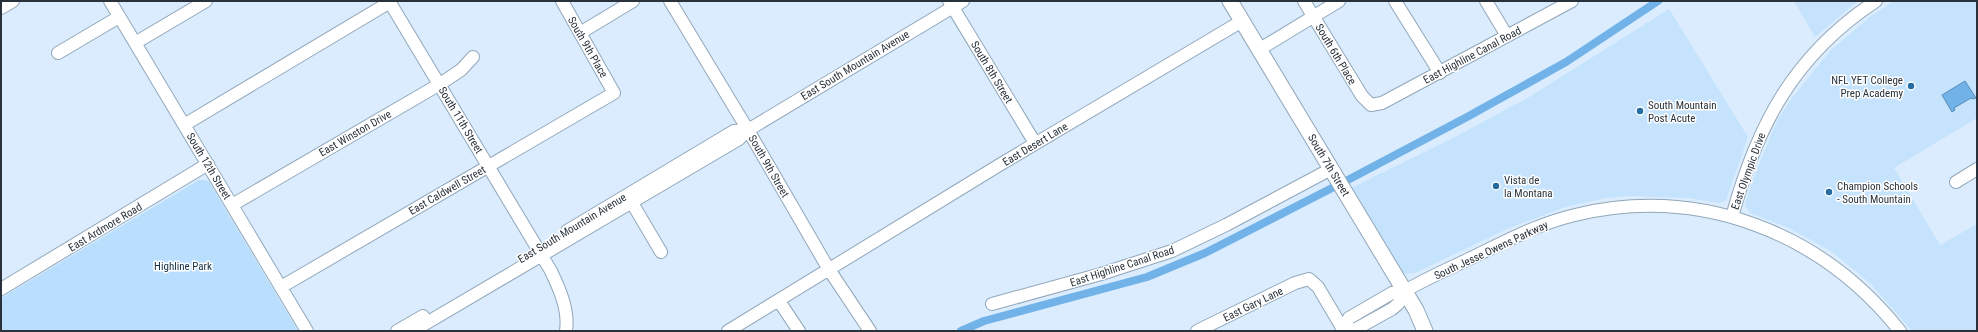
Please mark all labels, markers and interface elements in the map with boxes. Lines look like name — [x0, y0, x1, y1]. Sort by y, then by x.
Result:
street label: South 9th Place — [565, 14, 610, 80]
street label: South 6th Place — [1312, 22, 1359, 87]
street label: East Highline Canal Road — [1421, 24, 1523, 87]
street label: East South Mountain Avenue — [799, 28, 912, 103]
street label: South 8th Street — [968, 39, 1015, 106]
place label: NFL YET College Prep Academy — [1831, 74, 1903, 100]
marker: NFL YET College Prep Academy — [1906, 81, 1916, 91]
street label: South 11th Street — [436, 85, 486, 156]
place label: South Mountain Post Acute — [1648, 99, 1717, 125]
marker: South Mountain Post Acute — [1635, 106, 1645, 116]
street label: East Winston Drive — [317, 107, 394, 159]
street label: East Desert Lane — [1000, 120, 1070, 169]
street label: South 12th Street — [184, 131, 234, 202]
street label: East Olympic Drive — [1729, 131, 1768, 211]
street label: South 7th Street — [1305, 132, 1352, 199]
street label: South 9th Street — [745, 133, 792, 200]
street label: East Caldwell Street — [406, 163, 488, 218]
place label: Vista de la Montana — [1504, 174, 1553, 200]
place label: Champion Schools - South Mountain — [1837, 180, 1918, 206]
marker: Vista de la Montana — [1491, 181, 1501, 191]
marker: Champion Schools - South Mountain — [1824, 187, 1834, 197]
street label: East South Mountain Avenue — [516, 191, 629, 266]
street label: East Ardmore Road — [66, 200, 144, 254]
street label: South Jesse Owens Parkway — [1432, 218, 1551, 283]
street label: East Highline Canal Road — [1068, 243, 1176, 289]
park label: Highline Park — [154, 260, 212, 273]
street label: East Gary Lane — [1221, 284, 1285, 325]

